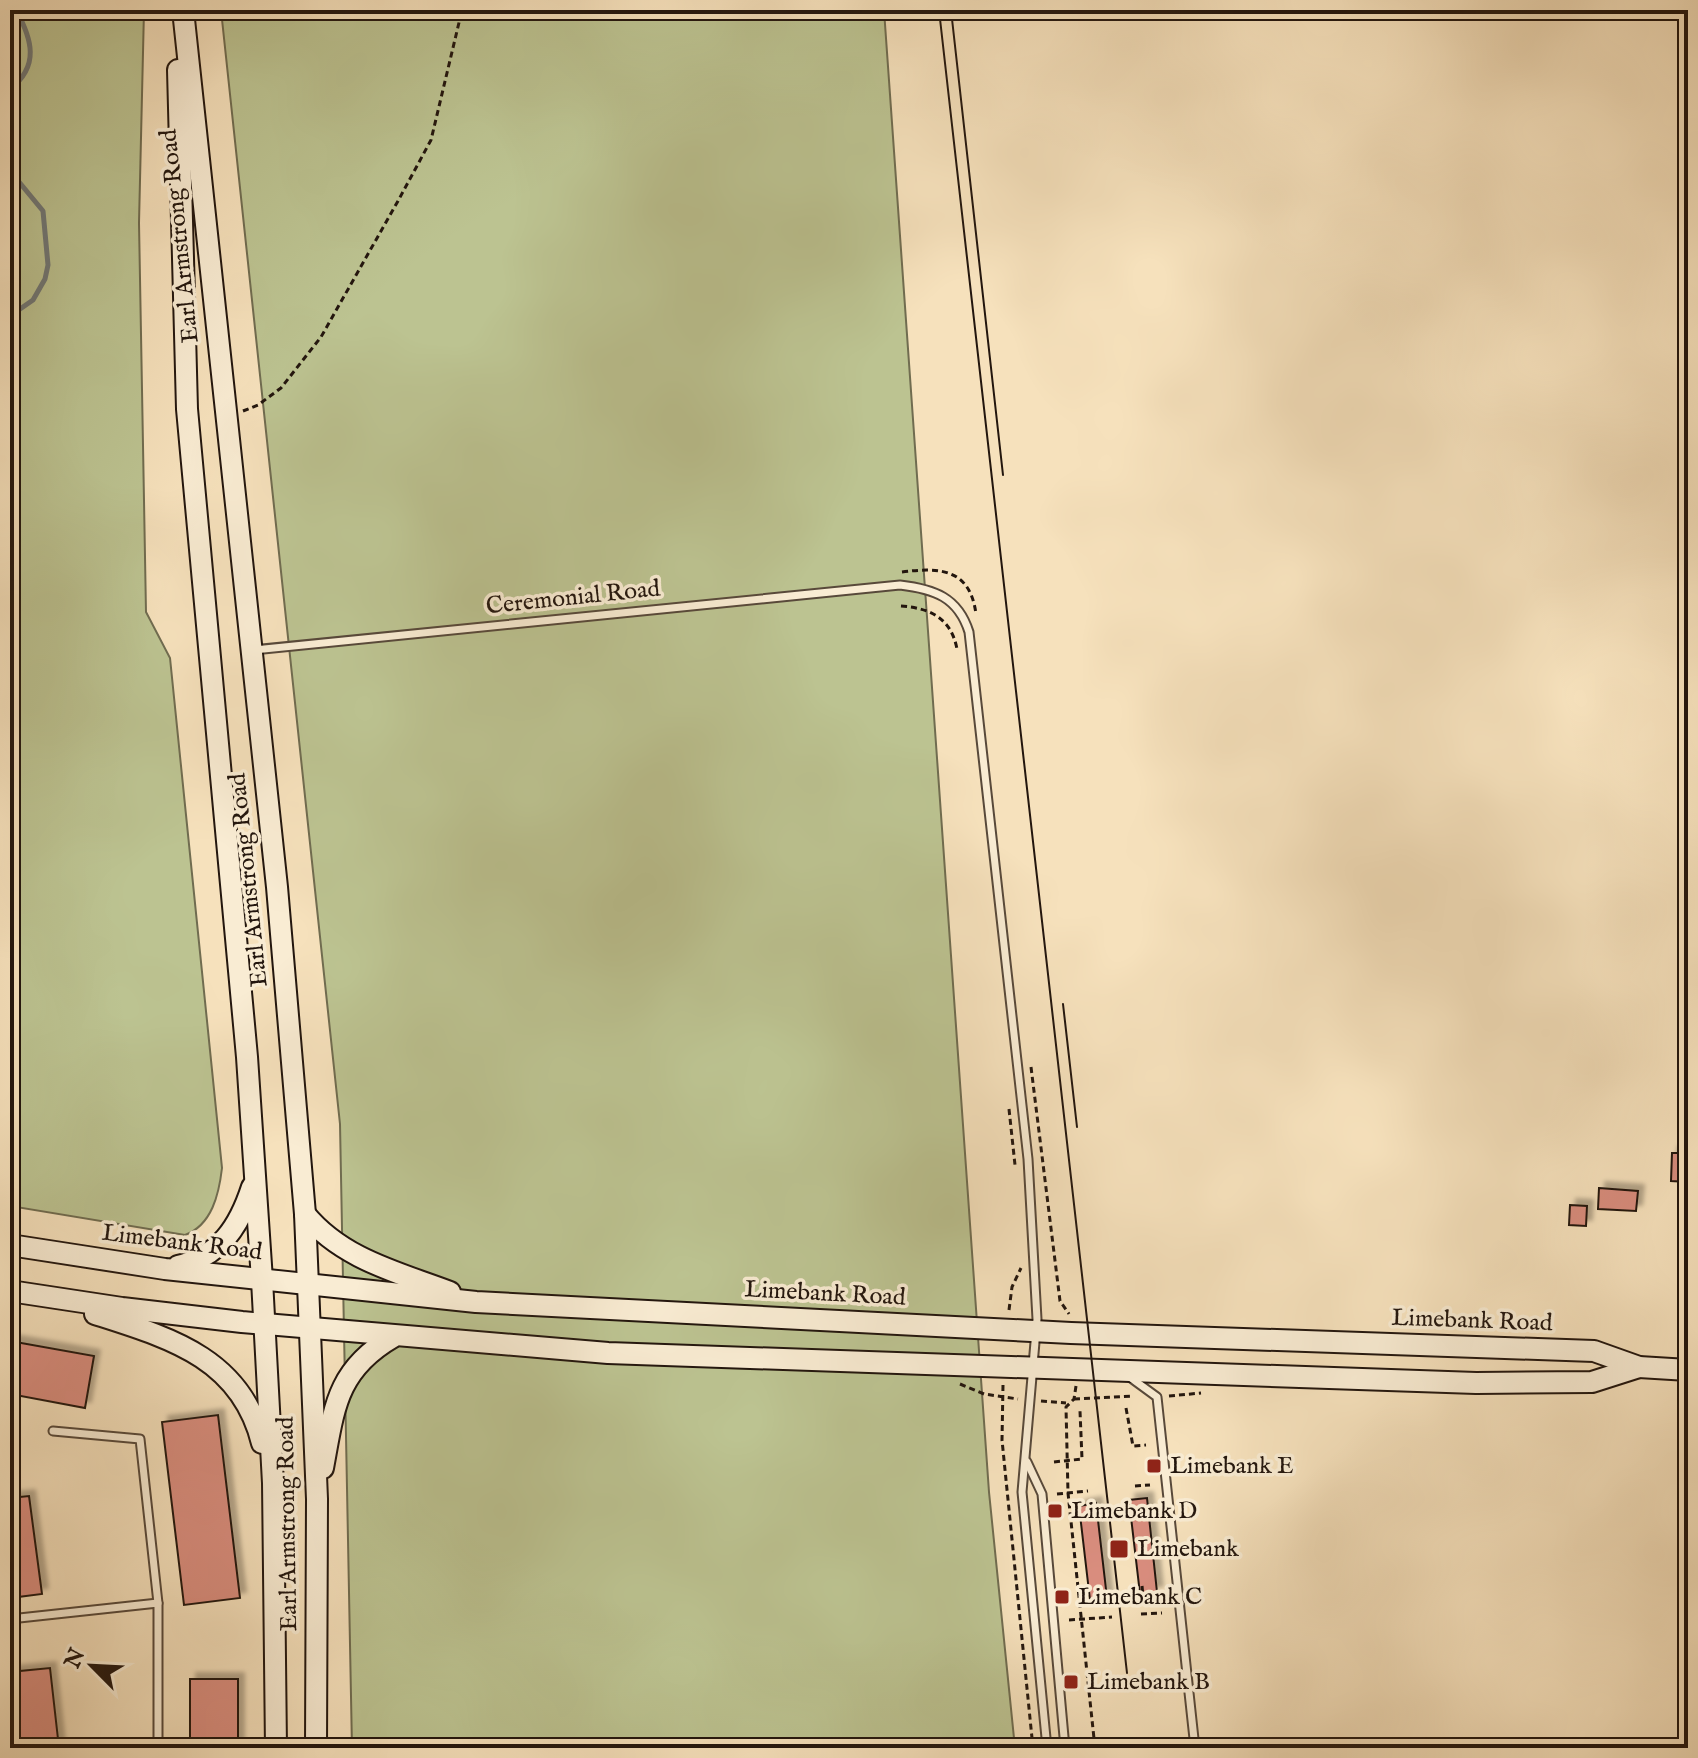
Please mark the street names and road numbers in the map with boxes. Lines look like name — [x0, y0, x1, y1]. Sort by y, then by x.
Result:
street label: Earl Armstrong Road — [153, 127, 207, 344]
street label: Ceremonial Road — [484, 573, 662, 623]
street label: Earl Armstrong Road — [222, 771, 276, 988]
street label: Limebank Road — [100, 1218, 264, 1268]
street label: Limebank Road — [744, 1274, 907, 1314]
street label: Limebank Road — [1391, 1303, 1553, 1339]
street label: Earl Armstrong Road — [271, 1416, 305, 1632]

